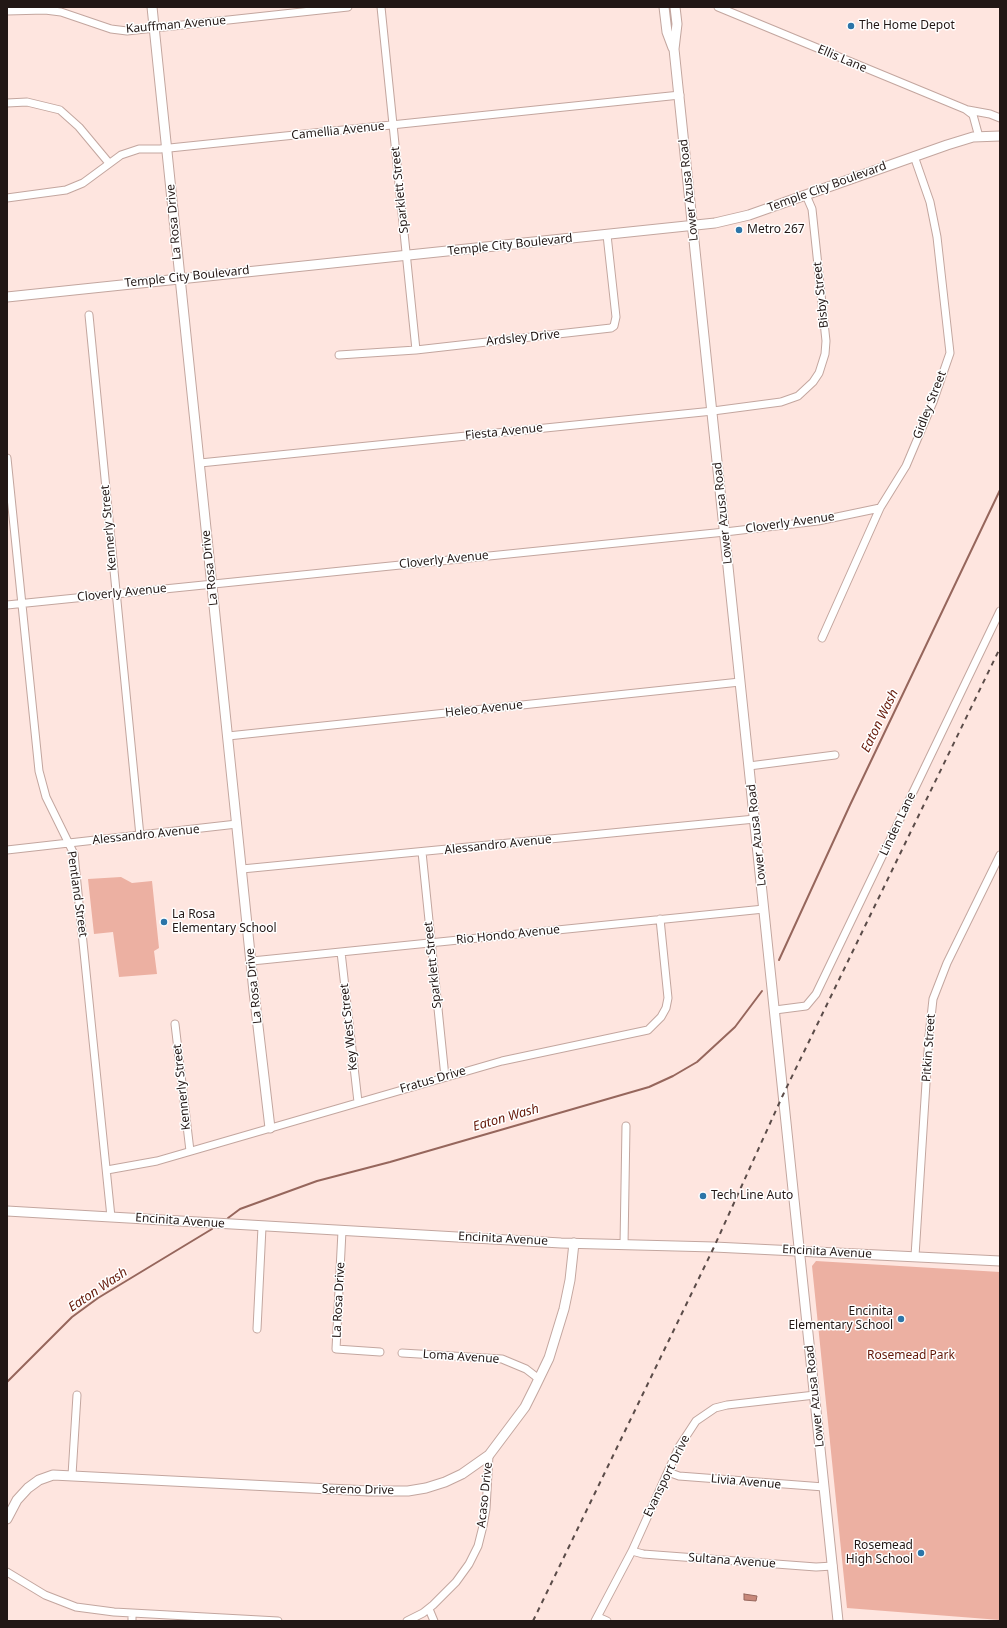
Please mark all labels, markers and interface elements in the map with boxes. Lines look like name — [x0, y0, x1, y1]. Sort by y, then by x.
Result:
street label: Kauffman Avenue — [125, 13, 227, 37]
place label: The Home Depot — [859, 19, 955, 33]
marker: The Home Depot — [846, 21, 856, 31]
street label: Ellis Lane — [815, 42, 869, 76]
street label: Camellia Avenue — [291, 119, 385, 143]
street label: Lower Azusa Road — [676, 138, 702, 242]
street label: Sparklett Street — [388, 146, 412, 234]
street label: Temple City Boulevard — [766, 159, 888, 215]
street label: La Rosa Drive — [164, 183, 184, 261]
place label: Metro 267 — [747, 223, 805, 237]
marker: Metro 267 — [734, 225, 744, 235]
street label: Temple City Boulevard — [447, 231, 573, 259]
street label: Bisby Street — [810, 261, 832, 329]
street label: Temple City Boulevard — [124, 263, 250, 291]
street label: Ardsley Drive — [485, 327, 561, 349]
street label: Gidley Street — [910, 369, 950, 441]
street label: Fiesta Avenue — [464, 421, 544, 443]
street label: Lower Azusa Road — [710, 461, 736, 565]
street label: Kennerly Street — [98, 484, 120, 572]
street label: Cloverly Avenue — [744, 510, 836, 536]
street label: La Rosa Drive — [199, 529, 221, 607]
street label: Cloverly Avenue — [398, 548, 490, 572]
street label: Cloverly Avenue — [76, 581, 168, 605]
water label: Eaton Wash — [858, 687, 902, 755]
street label: Heleo Avenue — [444, 698, 524, 720]
street label: Lower Azusa Road — [744, 783, 770, 887]
street label: Linden Lane — [877, 790, 919, 858]
street label: Alessandro Avenue — [92, 822, 200, 848]
street label: Alessandro Avenue — [444, 832, 552, 858]
street label: Pentland Street — [64, 850, 90, 938]
place label: La Rosa Elementary School — [172, 908, 277, 936]
marker: La Rosa Elementary School — [159, 917, 169, 927]
street label: Sparklett Street — [421, 921, 445, 1009]
street label: Rio Hondo Avenue — [455, 922, 561, 948]
street label: La Rosa Drive — [243, 947, 265, 1025]
street label: Key West Street — [337, 983, 361, 1071]
street label: Pitkin Street — [919, 1013, 939, 1083]
street label: Kennerly Street — [170, 1043, 194, 1131]
street label: Fratus Drive — [398, 1064, 468, 1096]
water label: Eaton Wash — [471, 1101, 541, 1135]
place label: Tech Line Auto — [711, 1189, 793, 1203]
marker: Tech Line Auto — [698, 1191, 708, 1201]
street label: Encinita Avenue — [135, 1211, 225, 1231]
street label: Encinita Avenue — [458, 1229, 548, 1249]
street label: Encinita Avenue — [782, 1242, 872, 1262]
street label: La Rosa Drive — [330, 1262, 348, 1338]
water label: Eaton Wash — [65, 1265, 131, 1315]
place label: Encinita Elementary School — [788, 1305, 893, 1333]
marker: Encinita Elementary School — [896, 1314, 906, 1324]
street label: Lower Azusa Road — [802, 1344, 828, 1448]
street label: Loma Avenue — [422, 1347, 500, 1367]
park label: Rosemead Park — [867, 1349, 955, 1363]
street label: Evansport Drive — [641, 1433, 693, 1519]
street label: Acaso Drive — [474, 1461, 496, 1529]
street label: Livia Avenue — [710, 1472, 782, 1492]
street label: Sereno Drive — [322, 1482, 394, 1498]
place label: Rosemead High School — [846, 1539, 913, 1567]
marker: Rosemead High School — [916, 1548, 926, 1558]
street label: Sultana Avenue — [688, 1551, 776, 1571]

